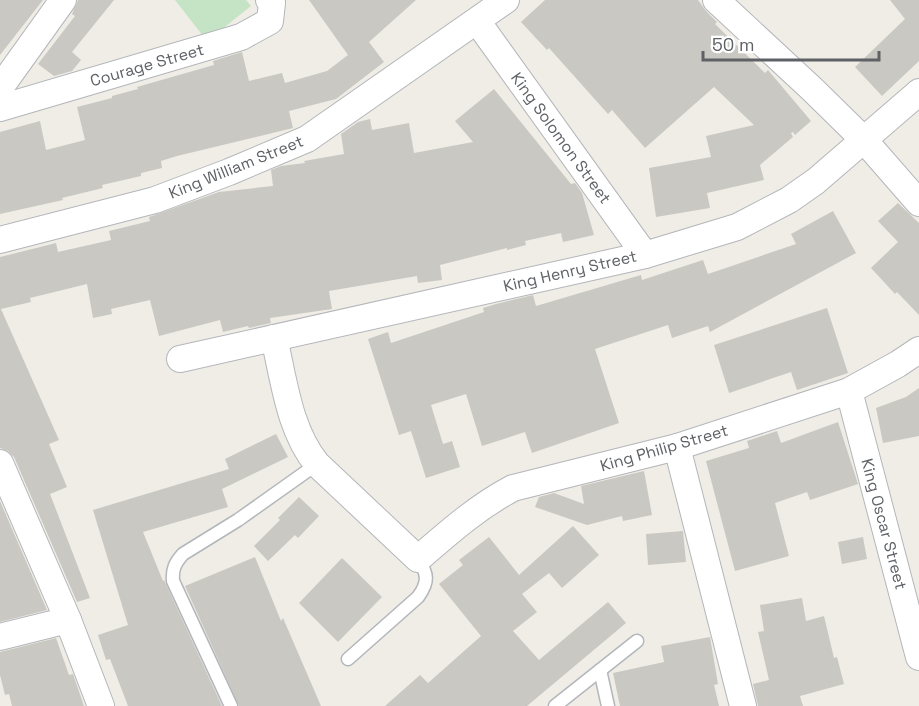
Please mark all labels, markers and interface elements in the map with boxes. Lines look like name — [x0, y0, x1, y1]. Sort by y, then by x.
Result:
scale bar — [703, 24, 878, 62]
text: 50 m — [712, 33, 754, 56]
street label: Courage Street — [88, 39, 206, 91]
street label: King Solomon Street — [506, 68, 616, 208]
street label: King William Street — [166, 130, 306, 204]
street label: King Henry Street — [501, 245, 639, 297]
street label: King Philip Street — [597, 420, 731, 476]
street label: King Oscar Street — [856, 456, 912, 592]

